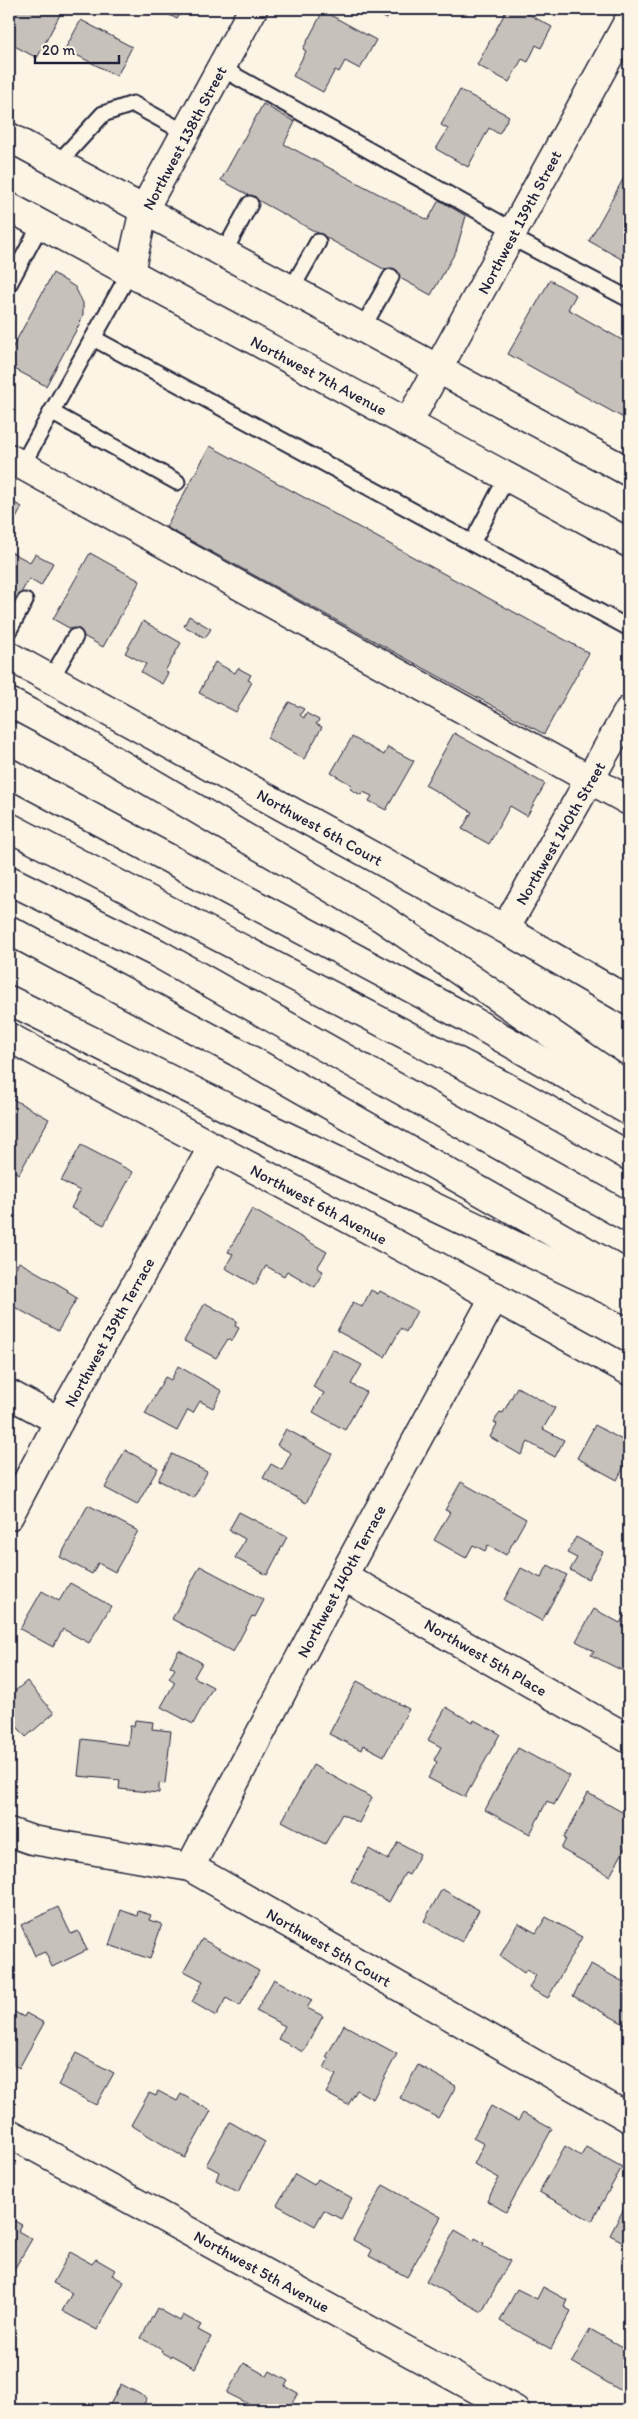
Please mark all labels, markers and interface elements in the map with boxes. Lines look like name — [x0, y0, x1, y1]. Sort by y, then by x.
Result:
scale bar — [35, 32, 119, 64]
text: 20 m — [42, 41, 76, 59]
street label: Northwest 138th Street — [138, 63, 230, 213]
street label: Northwest 139th Street — [474, 147, 565, 297]
street label: Northwest 7th Avenue — [247, 331, 390, 420]
street label: Northwest 140th Street — [512, 758, 609, 908]
street label: Northwest 6th Court — [254, 785, 386, 870]
street label: Northwest 6th Avenue — [247, 1160, 391, 1249]
street label: Northwest 139th Terrace — [60, 1254, 159, 1410]
street label: Northwest 140th Terrace — [293, 1501, 390, 1661]
street label: Northwest 5th Place — [421, 1615, 550, 1700]
street label: Northwest 5th Court — [263, 1904, 394, 1991]
street label: Northwest 5th Avenue — [191, 2226, 333, 2317]

